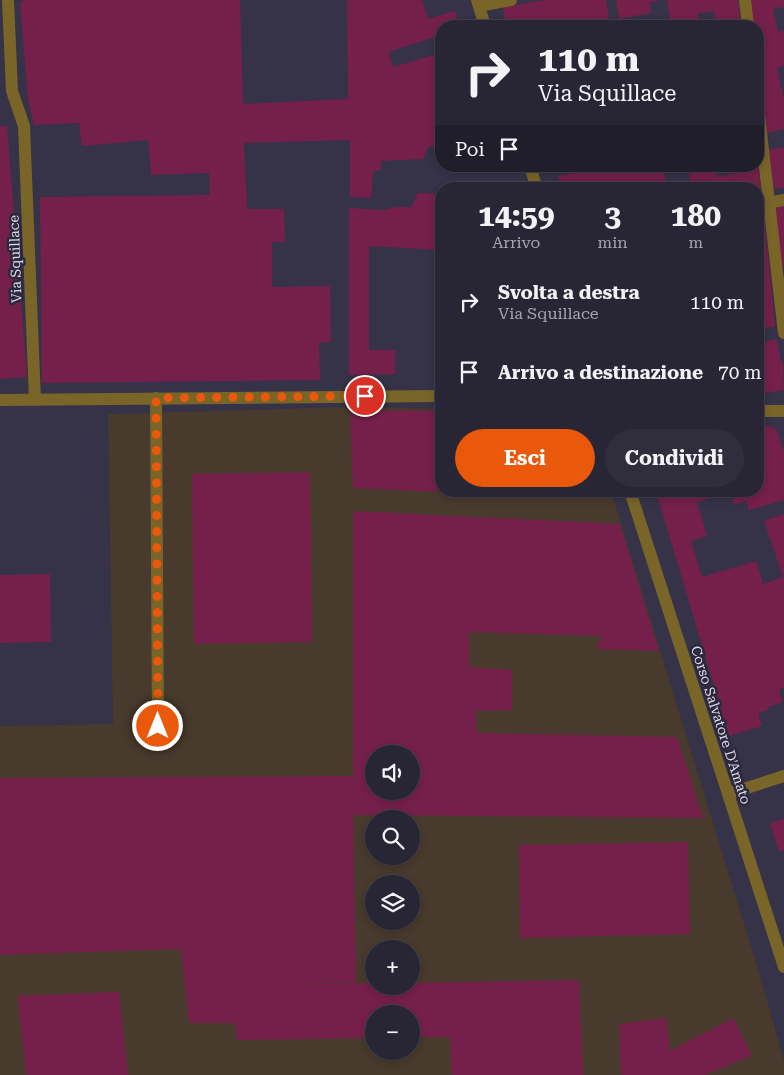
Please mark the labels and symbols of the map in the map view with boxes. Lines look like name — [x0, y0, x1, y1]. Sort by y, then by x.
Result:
street label: Via Squillace — [5, 214, 25, 303]
pin — [344, 375, 386, 417]
street label: Corso Salvatore D'Amato — [688, 644, 754, 806]
position arrow — [131, 699, 183, 751]

